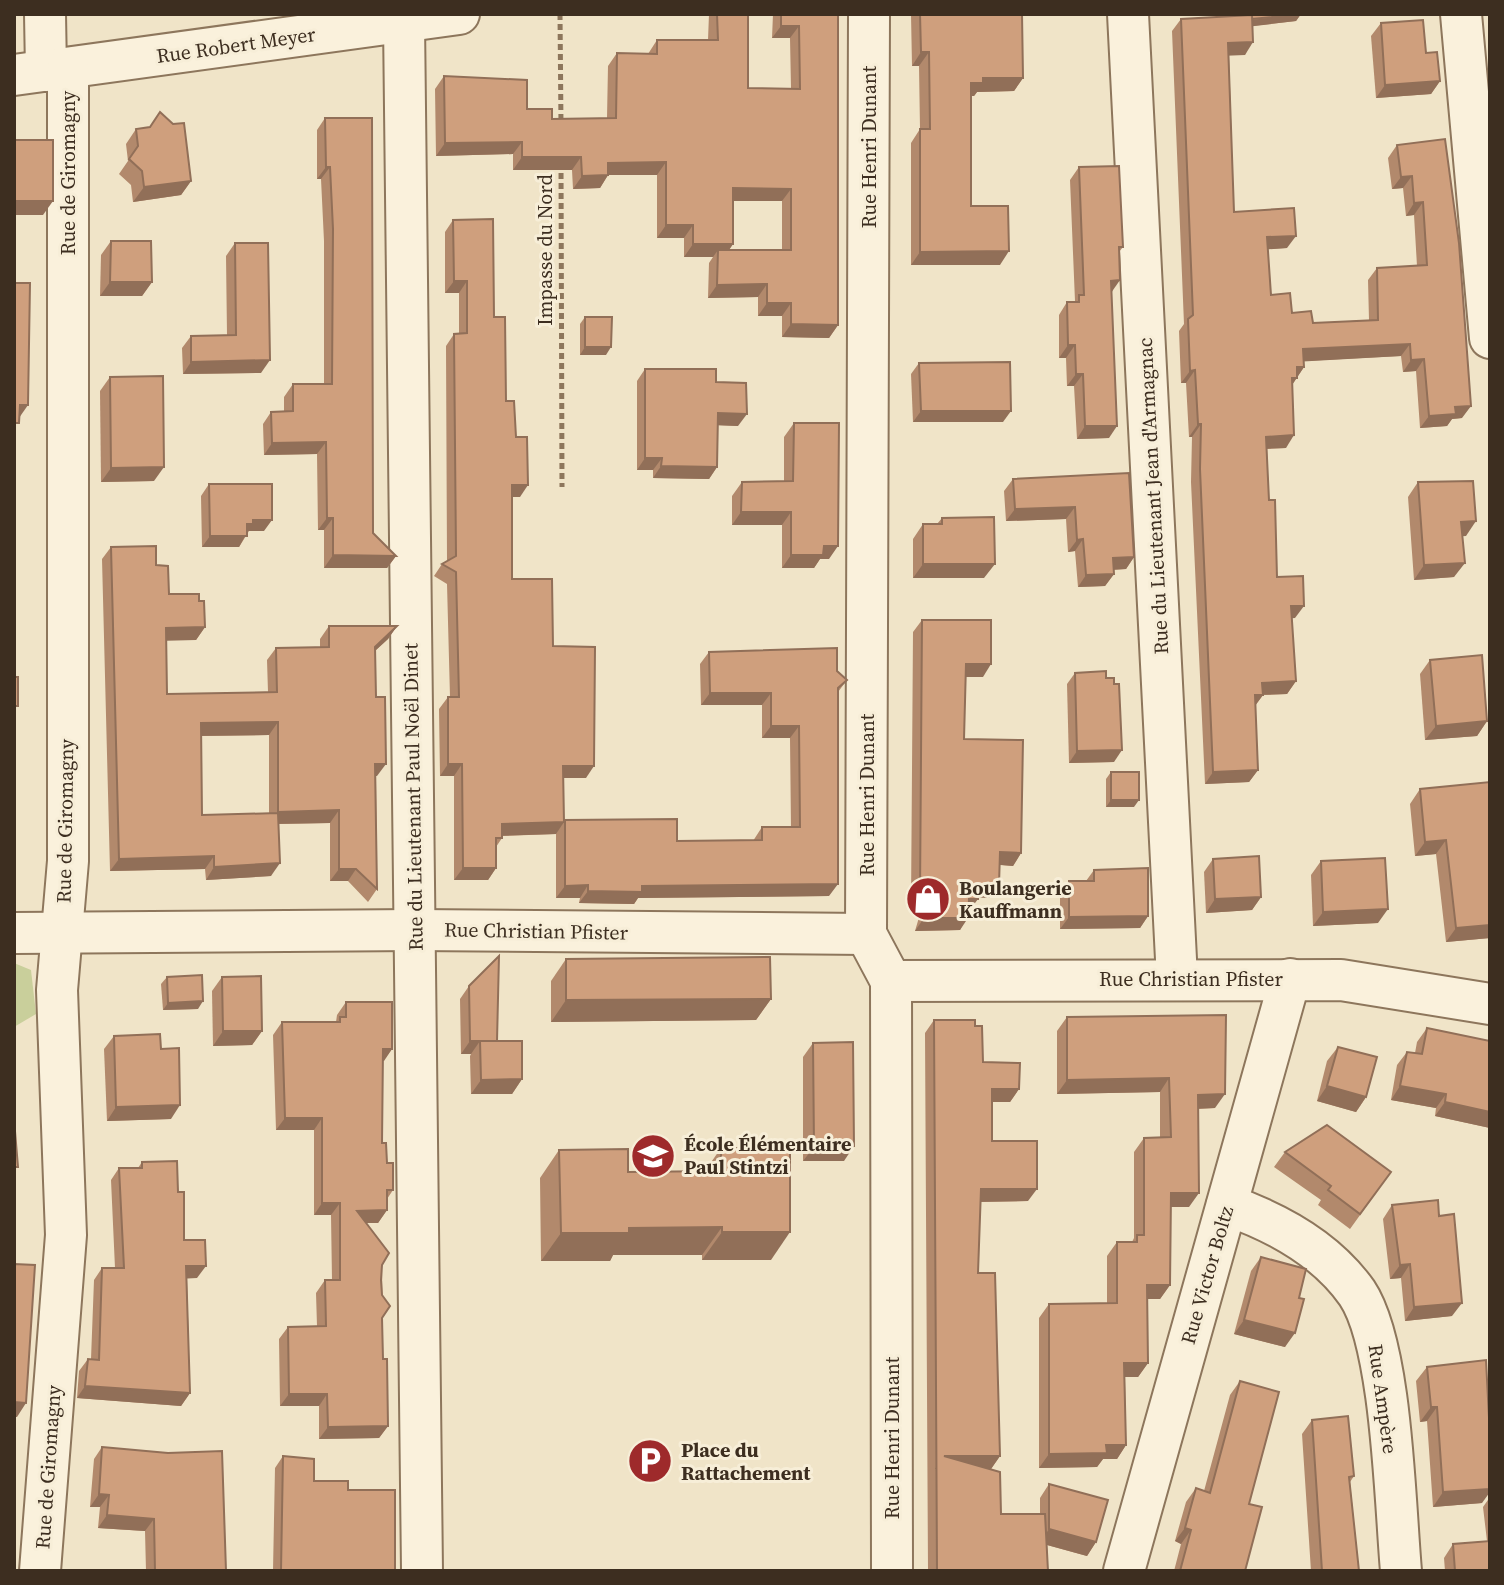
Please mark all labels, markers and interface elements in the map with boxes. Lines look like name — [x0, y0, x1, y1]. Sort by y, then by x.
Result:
street label: Rue Robert Meyer — [155, 20, 318, 70]
street label: Rue Henri Dunant — [855, 65, 883, 228]
street label: Rue de Giromagny — [54, 90, 82, 255]
street label: Impasse du Nord — [531, 173, 559, 326]
street label: Rue du Lieutenant Jean d'Armagnac — [1131, 337, 1175, 655]
street label: Rue du Lieutenant Paul Noël Dinet — [396, 642, 430, 951]
street label: Rue Henri Dunant — [853, 713, 881, 876]
street label: Rue de Giromagny — [50, 738, 80, 903]
place label: Boulangerie Kauffmann — [959, 874, 1072, 925]
shop icon: Boulangerie Kauffmann — [904, 875, 952, 923]
street label: Rue Christian Pfister — [444, 915, 629, 947]
street label: Rue Christian Pfister — [1099, 965, 1284, 993]
place label: École Élémentaire Paul Stintzi — [684, 1130, 851, 1181]
school or university icon: École Élémentaire Paul Stintzi — [629, 1132, 677, 1180]
street label: Rue Victor Boltz — [1174, 1203, 1240, 1347]
street label: Rue Ampère — [1361, 1342, 1405, 1456]
street label: Rue Henri Dunant — [878, 1356, 906, 1519]
street label: Rue de Giromagny — [28, 1383, 68, 1550]
place label: Place du Rattachement — [681, 1436, 811, 1487]
parking icon: Place du Rattachement — [626, 1437, 674, 1485]

